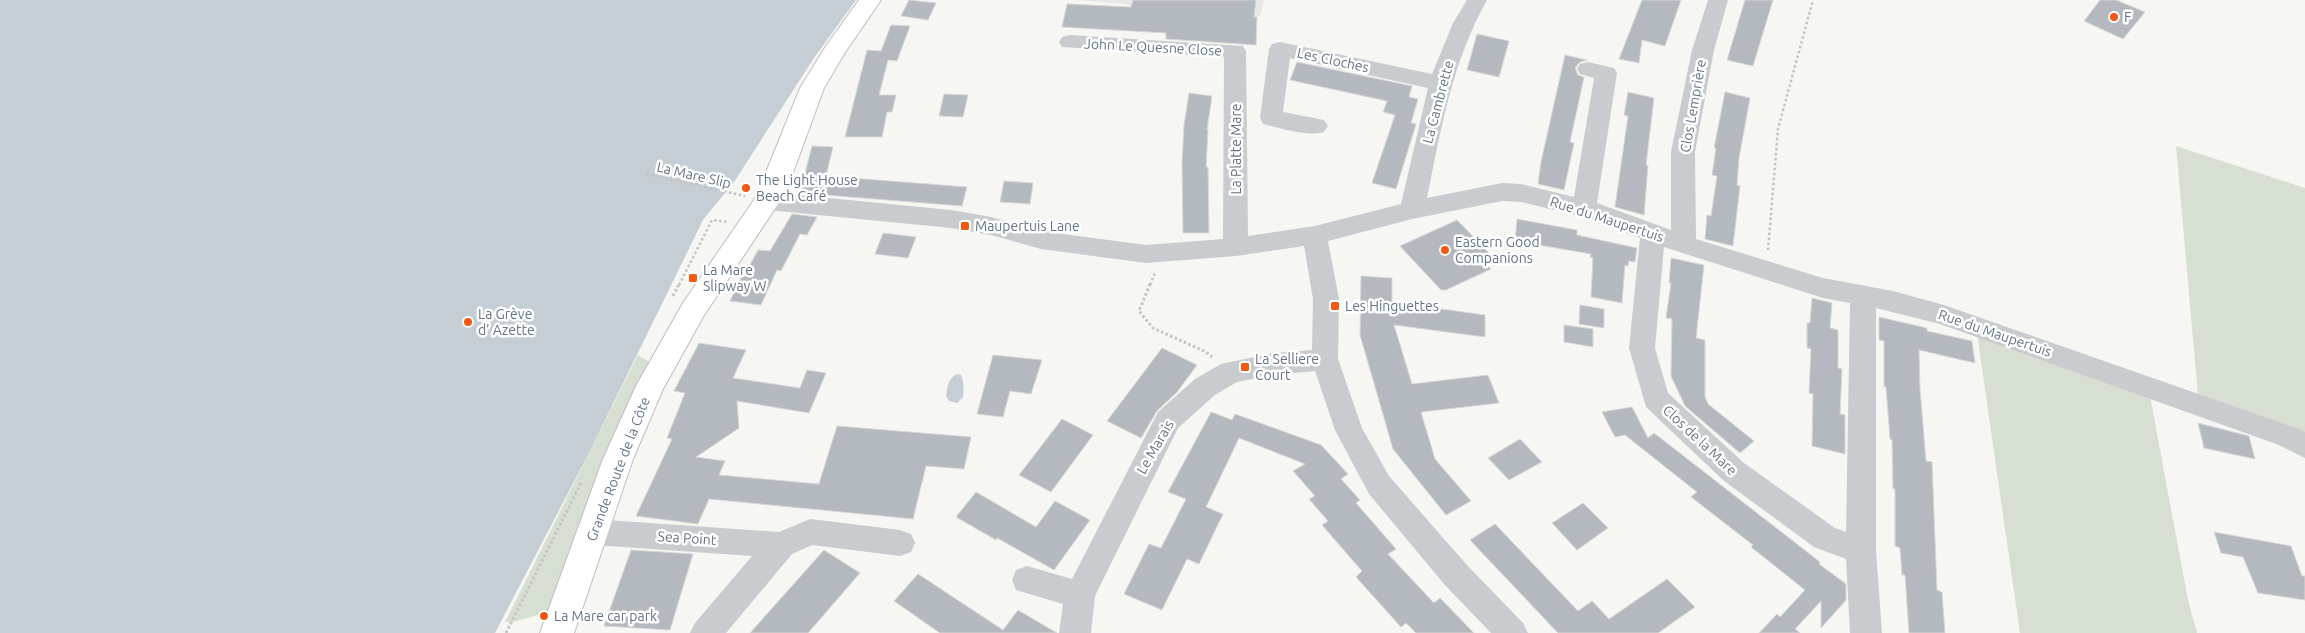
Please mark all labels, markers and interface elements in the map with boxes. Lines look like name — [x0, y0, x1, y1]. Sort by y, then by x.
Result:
place label: F — [2124, 9, 2131, 25]
marker: F — [2108, 11, 2120, 23]
street label: John Le Quesne Close — [1084, 35, 1222, 59]
street label: Les Cloches — [1296, 45, 1370, 75]
street label: Clos Lemprière — [1677, 58, 1709, 154]
street label: La Cambrette — [1419, 59, 1457, 145]
street label: La Platte Mare — [1228, 103, 1244, 195]
street label: La Mare Slip — [655, 159, 733, 191]
place label: The Light House Beach Café — [756, 172, 858, 204]
marker: The Light House Beach Café — [740, 182, 752, 194]
street label: Rue du Maupertuis — [1548, 193, 1666, 245]
place label: Maupertuis Lane — [975, 218, 1080, 234]
marker: Maupertuis Lane — [959, 220, 971, 232]
place label: Eastern Good Companions — [1455, 234, 1540, 266]
marker: Eastern Good Companions — [1439, 244, 1451, 256]
place label: La Mare Slipway W — [703, 262, 767, 294]
marker: La Mare Slipway W — [687, 272, 699, 284]
place label: Les Hinguettes — [1345, 298, 1439, 314]
marker: Les Hinguettes — [1329, 300, 1341, 312]
place label: La Grève d’ Azette — [478, 306, 535, 338]
street label: Rue du Maupertuis — [1936, 306, 2054, 360]
marker: La Grève d’ Azette — [462, 316, 474, 328]
place label: La Selliere Court — [1255, 351, 1319, 383]
marker: La Selliere Court — [1239, 361, 1251, 373]
street label: Grande Route de la Côte — [583, 395, 653, 543]
street label: Clos de la Mare — [1660, 402, 1740, 478]
street label: Le Marais — [1133, 417, 1177, 477]
street label: Sea Point — [657, 528, 717, 548]
place label: La Mare car park — [554, 608, 657, 624]
marker: La Mare car park — [538, 610, 550, 622]

